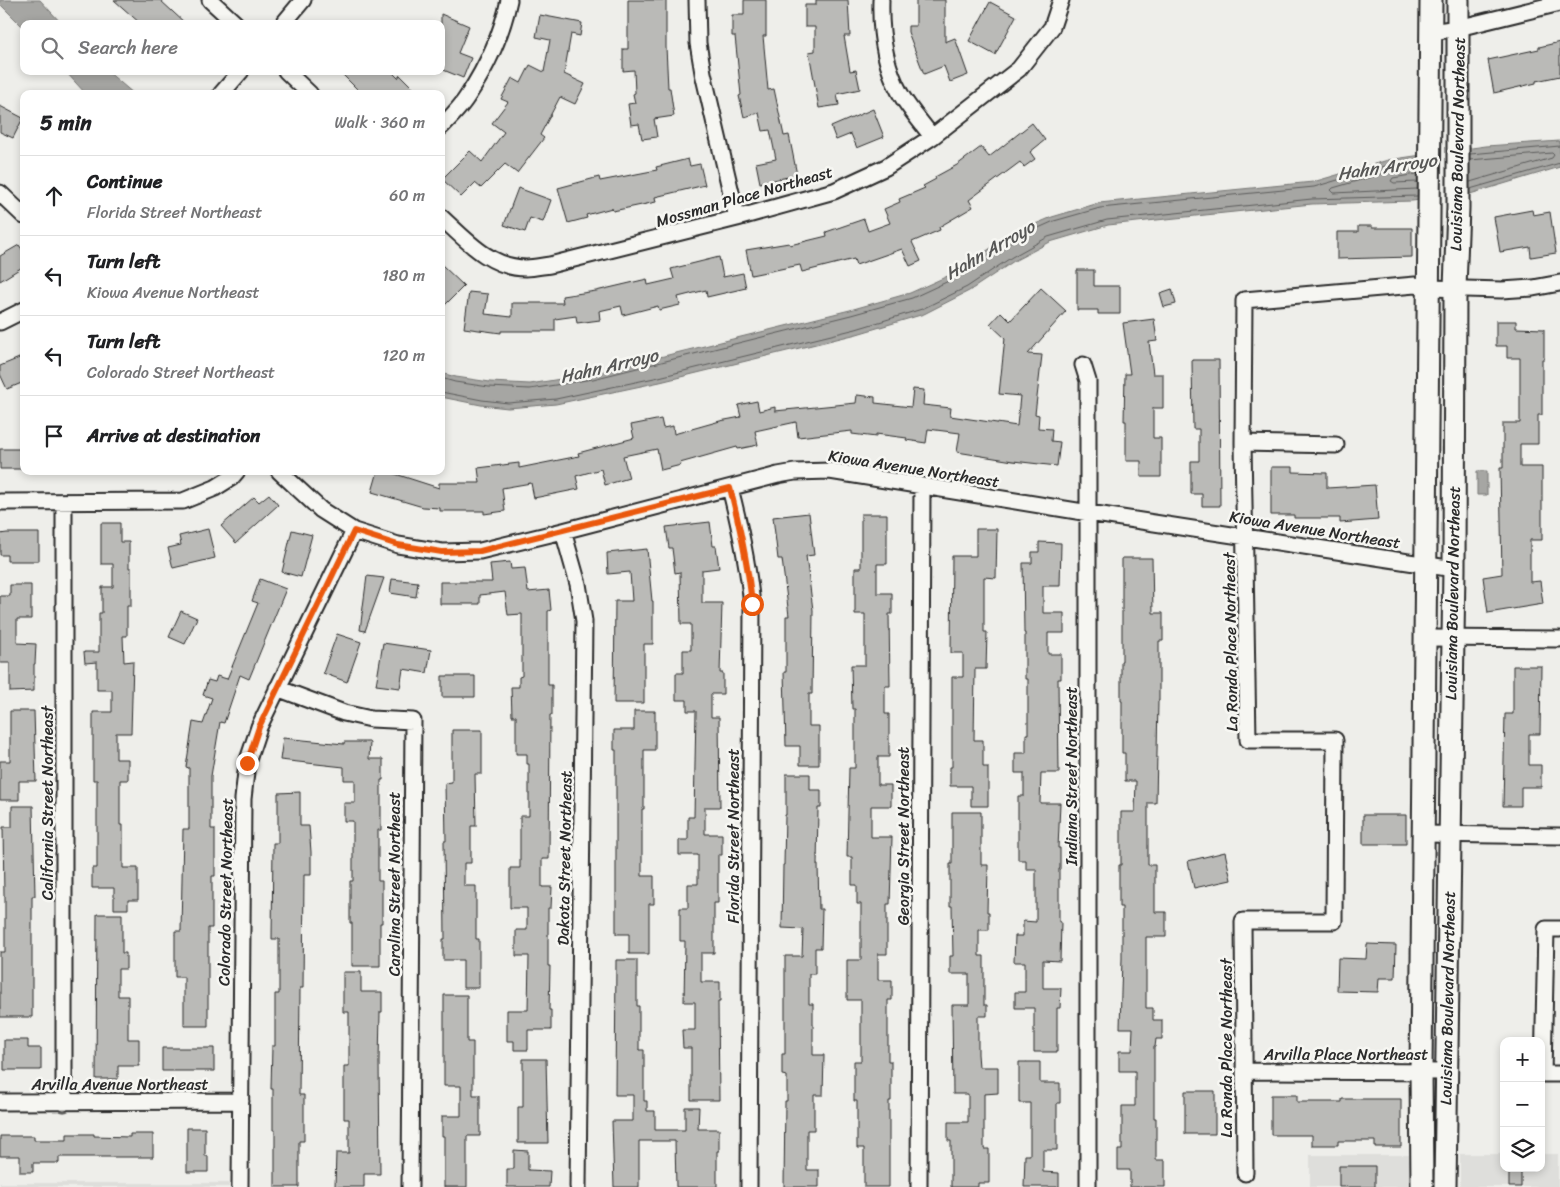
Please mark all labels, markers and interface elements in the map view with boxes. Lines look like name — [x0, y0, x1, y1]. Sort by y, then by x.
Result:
search box — [20, 20, 445, 75]
text: Search here — [78, 31, 178, 64]
icon: search — [38, 34, 66, 62]
street label: Louisiana Boulevard Northeast — [1441, 37, 1474, 251]
text: 5 min — [40, 104, 92, 142]
text: Walk · 360 m — [335, 108, 425, 137]
water label: Hahn Arroyo — [1335, 144, 1440, 190]
street label: Mossman Place Northeast — [652, 157, 836, 236]
text: Continue — [87, 165, 163, 198]
text: 60 m — [389, 181, 425, 210]
icon: ahead — [40, 182, 68, 210]
text: Florida Street Northeast — [87, 198, 262, 227]
water label: Hahn Arroyo — [939, 210, 1043, 289]
text: Turn left — [87, 245, 160, 278]
text: 180 m — [382, 261, 425, 290]
icon: left — [40, 262, 68, 290]
text: Kiowa Avenue Northeast — [87, 278, 260, 307]
text: Turn left — [87, 325, 160, 358]
water label: Hahn Arroyo — [557, 339, 663, 393]
text: 120 m — [382, 341, 425, 370]
icon: left — [40, 342, 68, 370]
text: Colorado Street Northeast — [87, 358, 275, 387]
text: Arrive at destination — [87, 419, 260, 452]
icon: arrive — [40, 422, 68, 450]
street label: Kiowa Avenue Northeast — [826, 441, 1001, 496]
street label: Louisiana Boulevard Northeast — [1436, 486, 1469, 700]
street label: Kiowa Avenue Northeast — [1227, 502, 1402, 557]
street label: La Ronda Place Northeast — [1214, 552, 1247, 732]
route start — [741, 593, 764, 616]
street label: Indiana Street Northeast — [1057, 687, 1086, 866]
street label: California Street Northeast — [33, 705, 62, 900]
street label: Georgia Street Northeast — [889, 747, 918, 925]
street label: Florida Street Northeast — [719, 748, 748, 924]
route end — [236, 752, 259, 775]
street label: Dakota Street Northeast — [548, 770, 581, 946]
street label: Carolina Street Northeast — [380, 792, 409, 976]
street label: Colorado Street Northeast — [209, 798, 242, 986]
street label: Louisiana Boulevard Northeast — [1431, 891, 1464, 1105]
street label: La Ronda Place Northeast — [1212, 958, 1241, 1138]
map controls — [1500, 1037, 1545, 1172]
button: + — [1500, 1037, 1545, 1082]
street label: Arvilla Place Northeast — [1263, 1040, 1428, 1069]
street label: Arvilla Avenue Northeast — [30, 1070, 209, 1099]
button: − — [1500, 1082, 1545, 1127]
button: layers — [1500, 1127, 1545, 1172]

